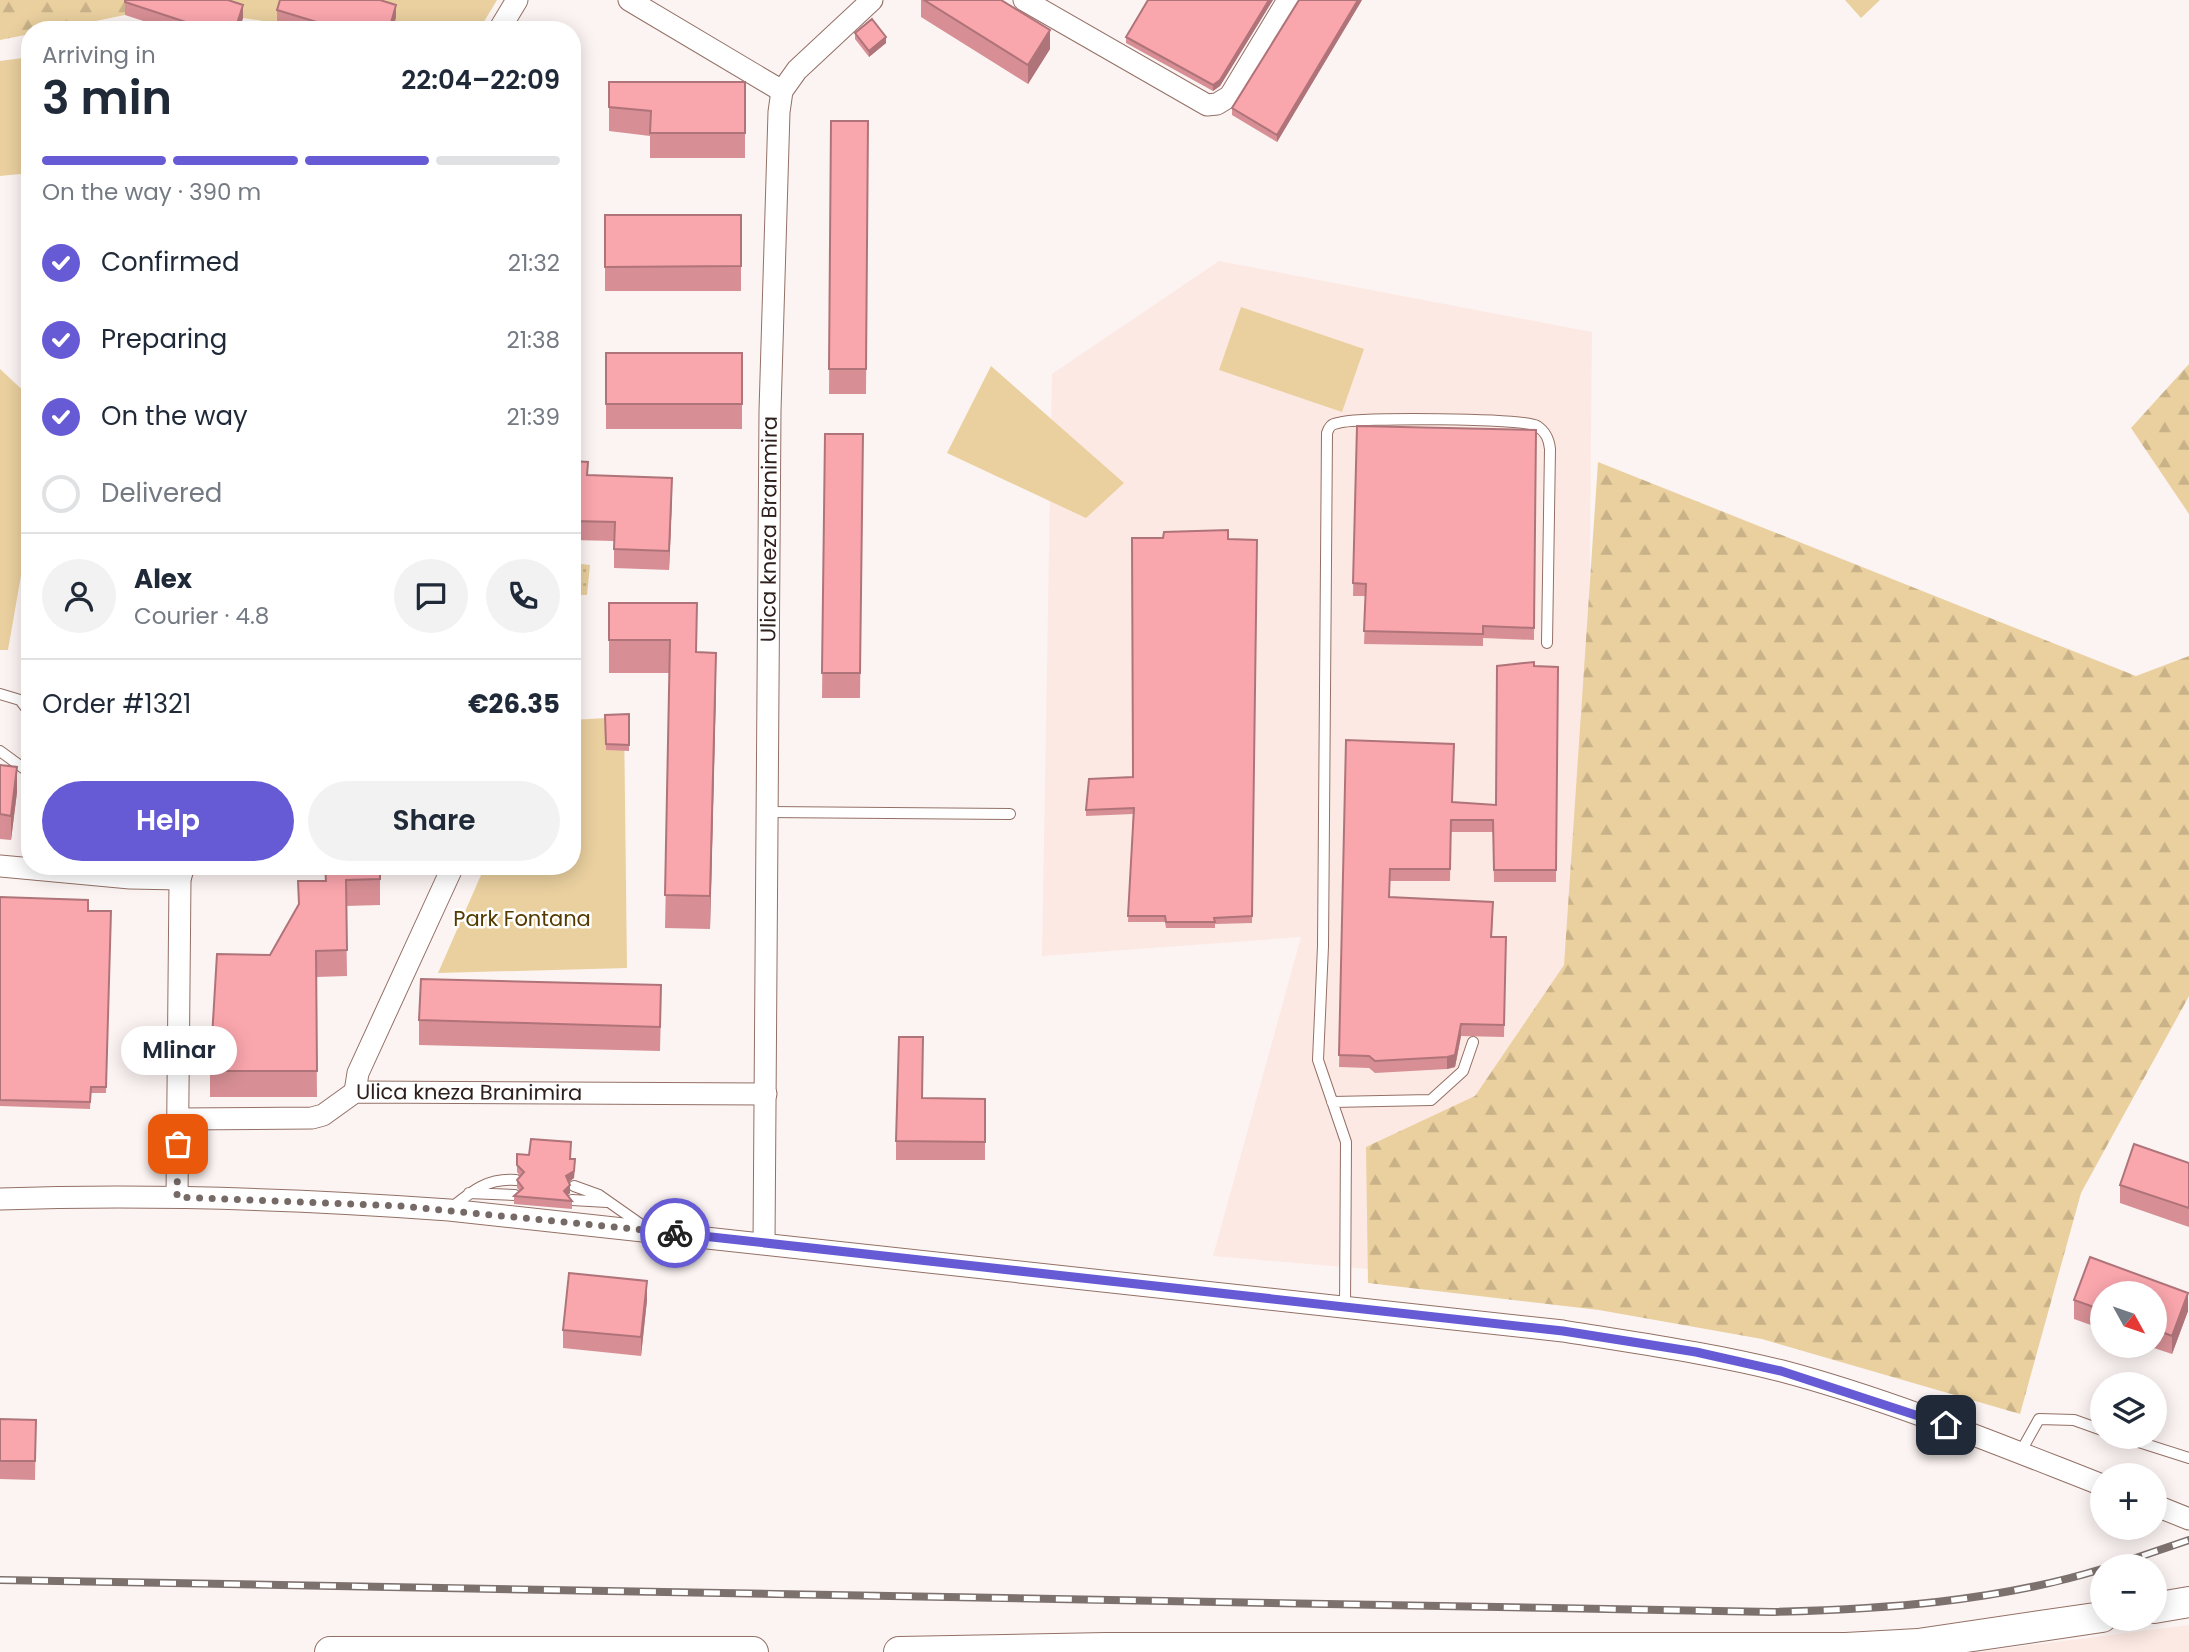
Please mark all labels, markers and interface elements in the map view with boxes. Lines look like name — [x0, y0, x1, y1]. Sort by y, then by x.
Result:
text: Arriving in — [42, 39, 156, 71]
text: 22:04–22:09 — [401, 62, 560, 98]
text: 3 min — [42, 66, 172, 130]
text: On the way · 390 m — [42, 176, 261, 208]
icon: check — [42, 244, 80, 282]
text: Confirmed — [101, 244, 239, 280]
text: 21:32 — [508, 247, 560, 279]
icon: check — [42, 321, 80, 359]
text: Preparing — [101, 321, 227, 357]
text: 21:38 — [506, 324, 560, 356]
icon: check — [42, 398, 80, 436]
text: On the way — [101, 398, 248, 434]
text: 21:39 — [506, 401, 560, 433]
street label: Ulica kneza Branimira — [753, 416, 784, 642]
text: Delivered — [101, 475, 222, 511]
button: person — [42, 559, 116, 633]
button: chat — [394, 559, 468, 633]
button: phone — [486, 559, 560, 633]
text: Alex — [134, 561, 192, 597]
text: Courier · 4.8 — [134, 600, 269, 632]
text: Order #1321 — [42, 686, 191, 722]
text: €26.35 — [468, 686, 560, 722]
button: Help — [42, 781, 294, 861]
button: Share — [308, 781, 560, 861]
park label: Park Fontana — [453, 904, 591, 933]
callout: Mlinar — [120, 1025, 236, 1074]
text: Mlinar — [142, 1034, 216, 1066]
street label: Ulica kneza Branimira — [356, 1077, 582, 1107]
pin — [148, 1114, 208, 1174]
icon: bag — [159, 1125, 197, 1163]
courier — [640, 1198, 710, 1268]
icon: bike — [656, 1214, 694, 1252]
north arrow — [2090, 1281, 2166, 1358]
map controls — [2090, 1281, 2167, 1631]
button: layers — [2090, 1372, 2167, 1449]
pin — [1916, 1395, 1976, 1455]
icon: home — [1927, 1406, 1965, 1444]
button: + — [2090, 1463, 2167, 1540]
button: − — [2090, 1554, 2167, 1631]

